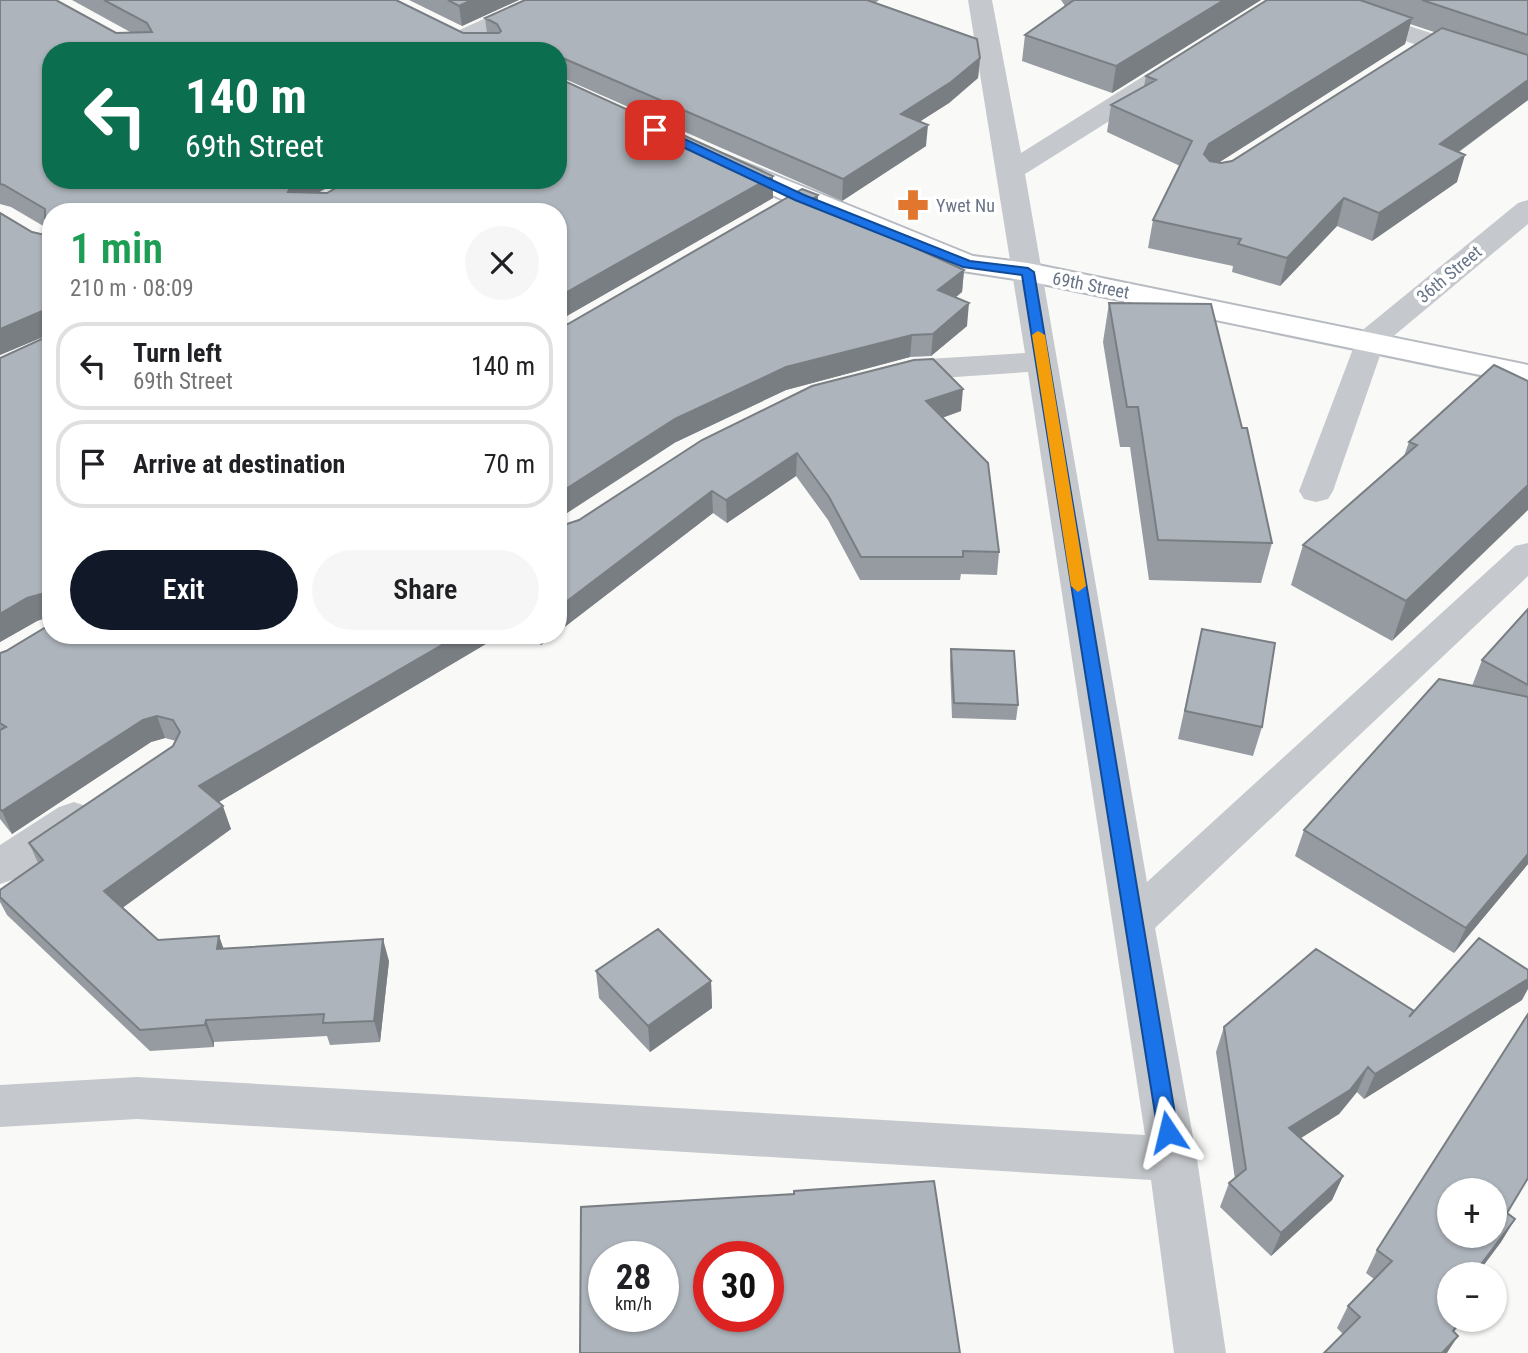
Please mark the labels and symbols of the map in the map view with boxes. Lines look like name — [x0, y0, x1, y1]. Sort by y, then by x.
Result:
pin — [625, 100, 685, 160]
pharmacy icon: Ywet Nu — [896, 188, 930, 222]
place label: Ywet Nu — [936, 195, 995, 216]
street label: 36th Street — [1412, 241, 1486, 307]
street label: 69th Street — [1051, 267, 1131, 303]
position arrow — [1131, 1095, 1205, 1169]
speed limit sign: 30 — [693, 1241, 784, 1332]

